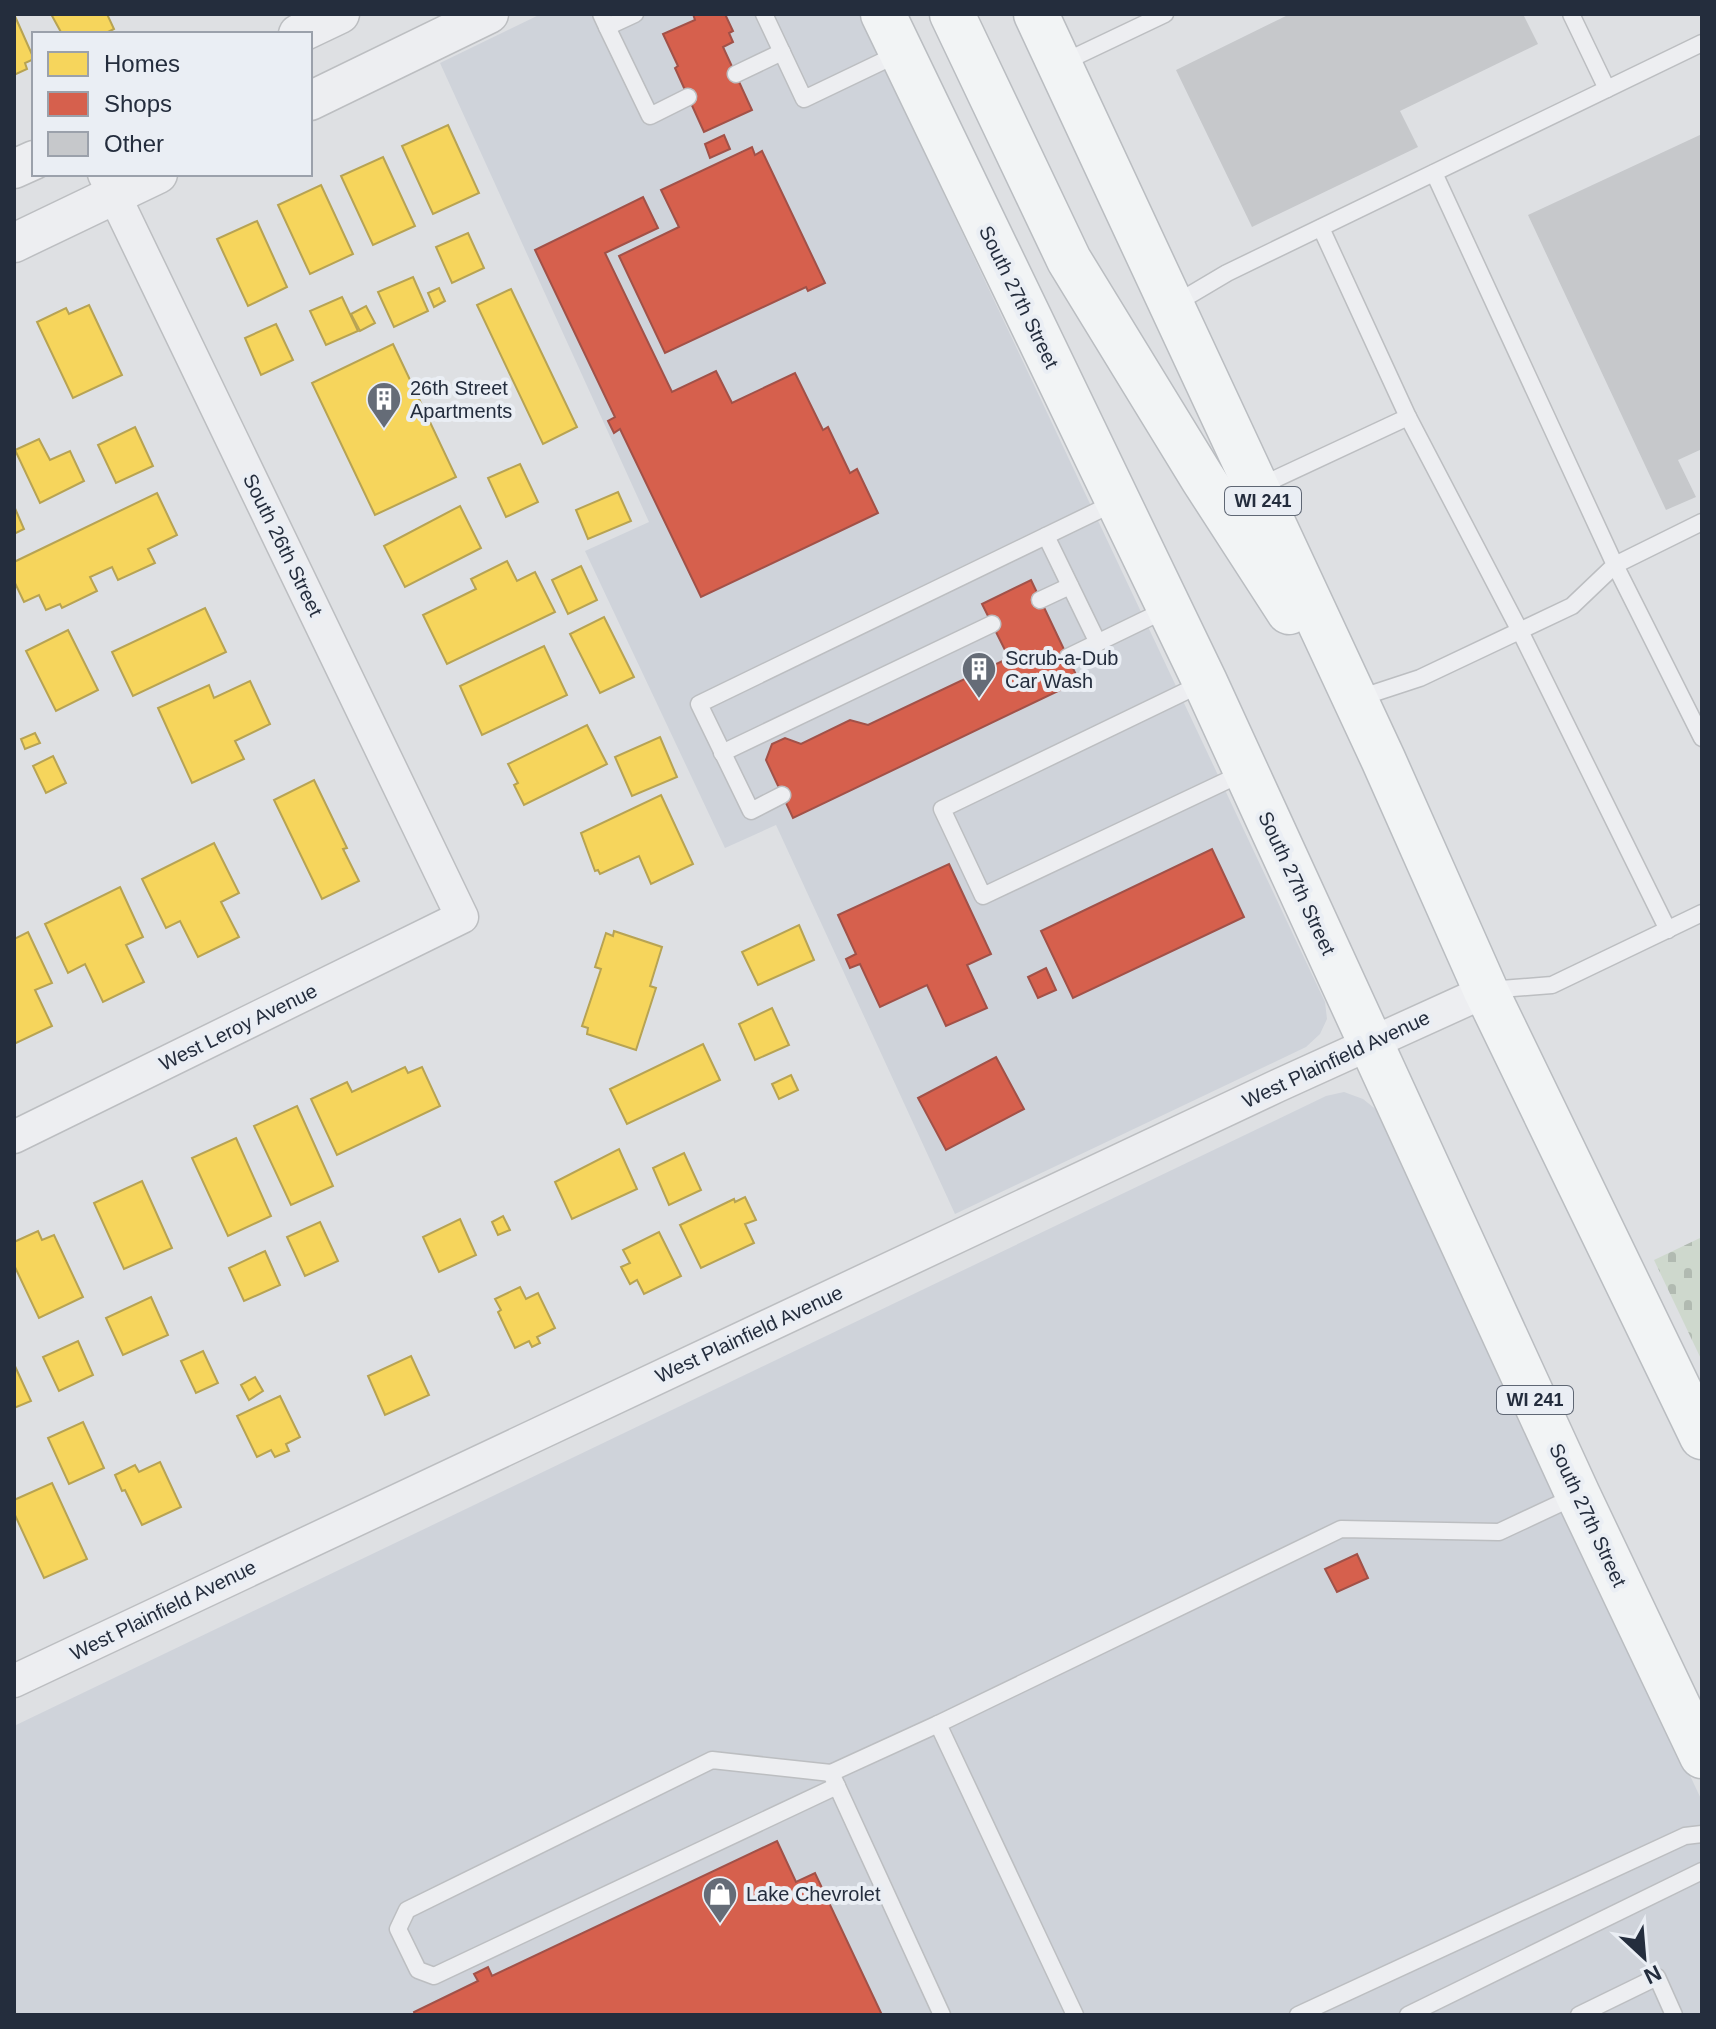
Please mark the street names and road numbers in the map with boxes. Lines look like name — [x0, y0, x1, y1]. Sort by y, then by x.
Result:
street label: South 27th Street — [975, 222, 1063, 372]
street label: South 26th Street — [239, 470, 327, 620]
road number: WI 241 — [1225, 487, 1301, 515]
street label: South 27th Street — [1254, 808, 1340, 959]
street label: West Leroy Avenue — [156, 979, 320, 1075]
street label: West Plainfield Avenue — [1239, 1006, 1433, 1112]
street label: West Plainfield Avenue — [652, 1281, 846, 1387]
road number: WI 241 — [1497, 1386, 1573, 1414]
street label: South 27th Street — [1545, 1440, 1631, 1591]
street label: West Plainfield Avenue — [67, 1555, 259, 1665]

